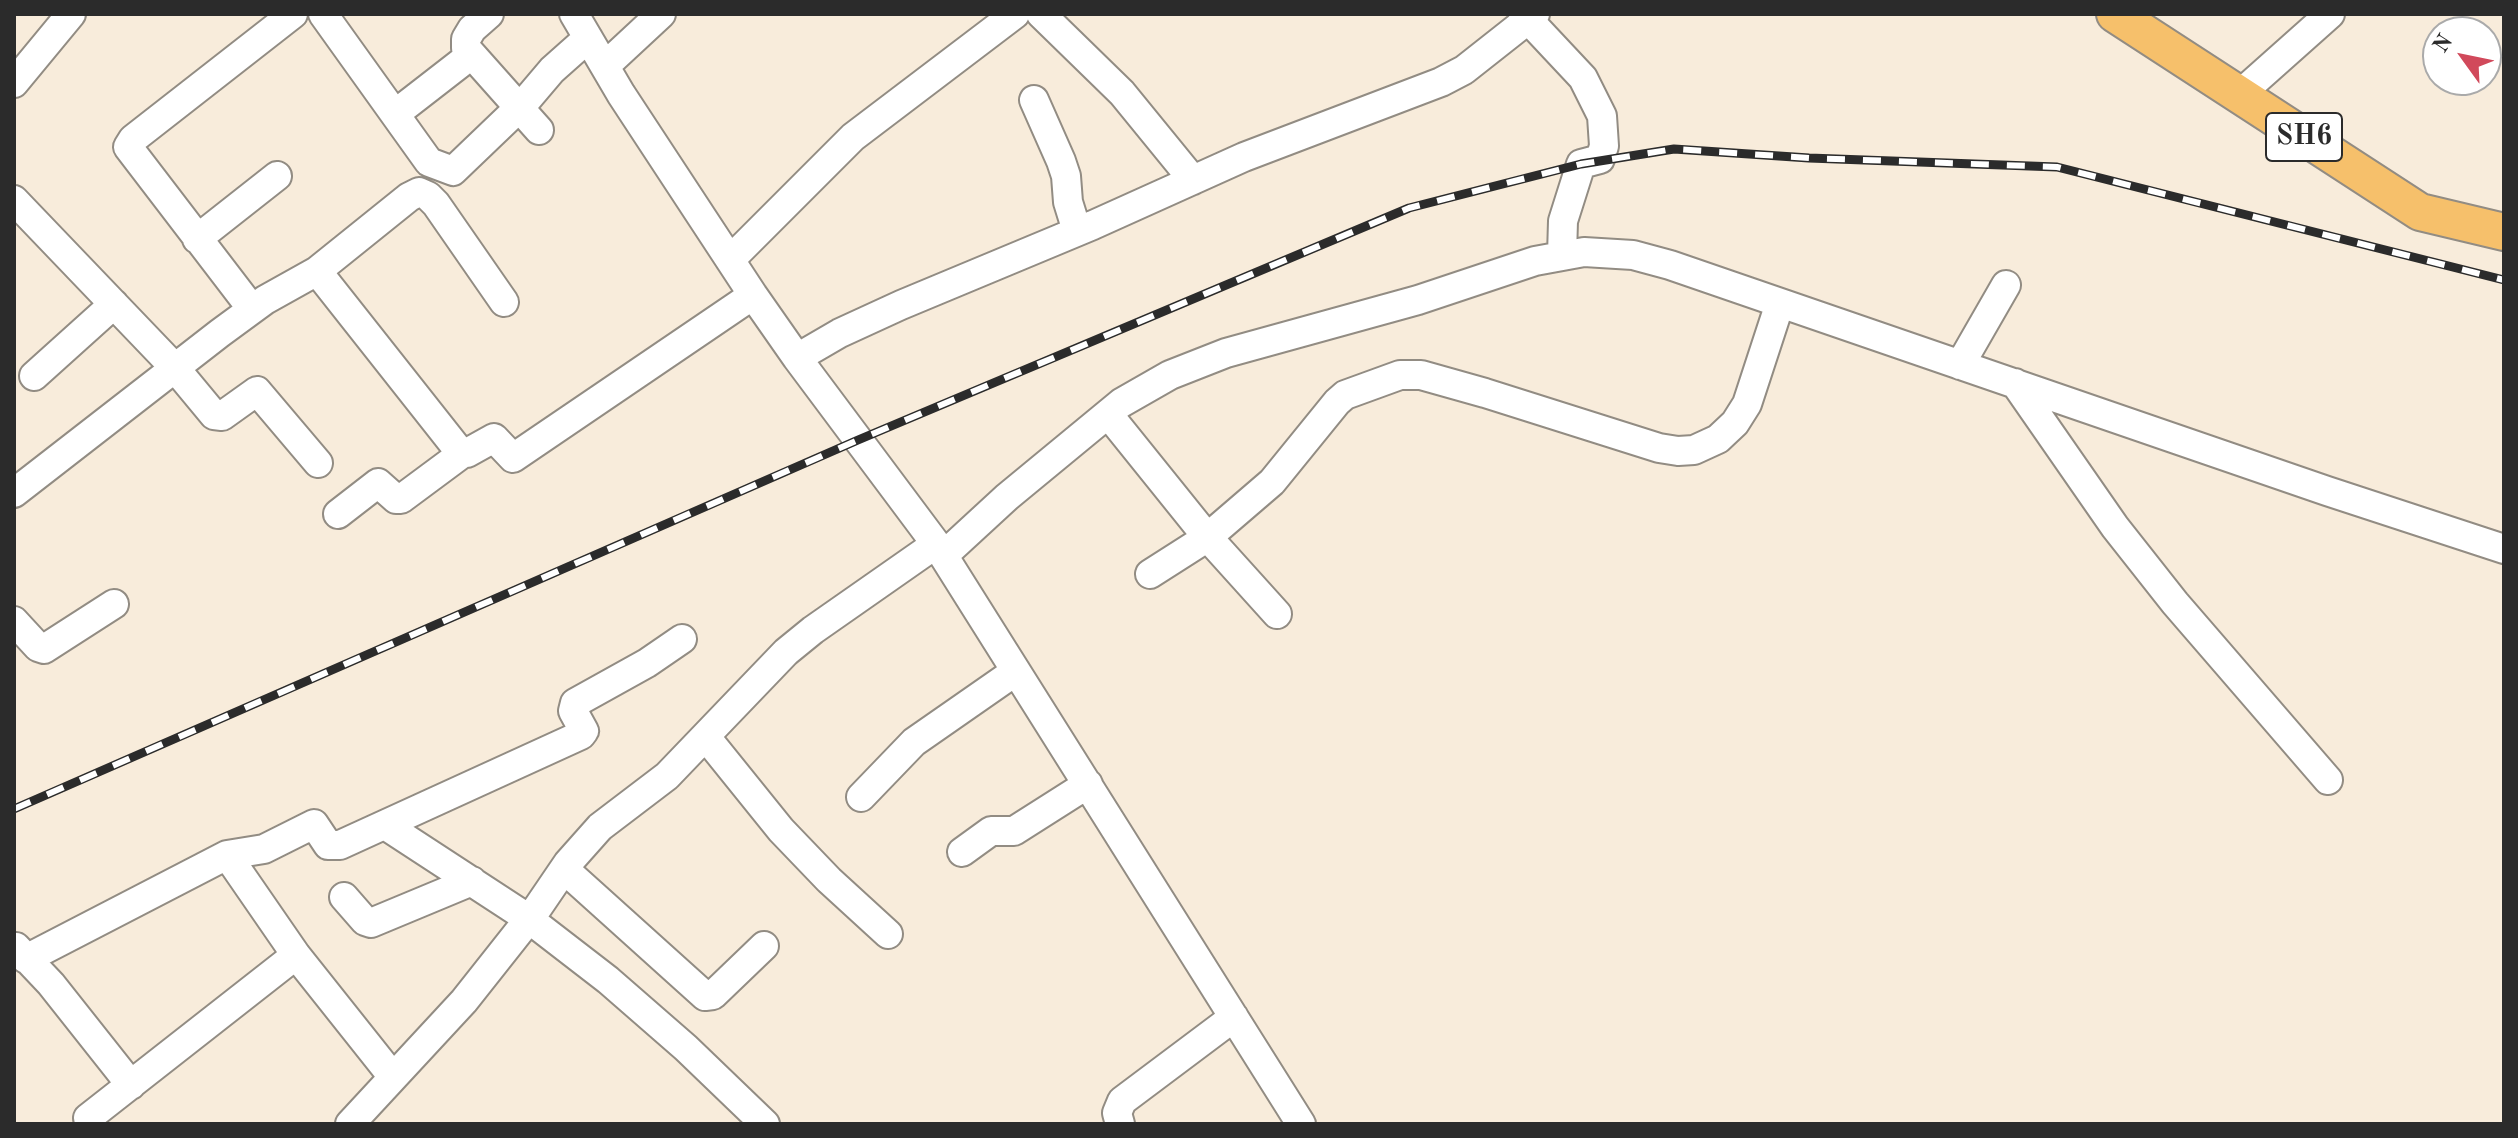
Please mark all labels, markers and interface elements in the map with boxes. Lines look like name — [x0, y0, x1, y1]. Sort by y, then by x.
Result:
north arrow — [2422, 16, 2502, 96]
text: N — [2430, 31, 2457, 57]
road number: SH6 — [2266, 113, 2342, 161]

